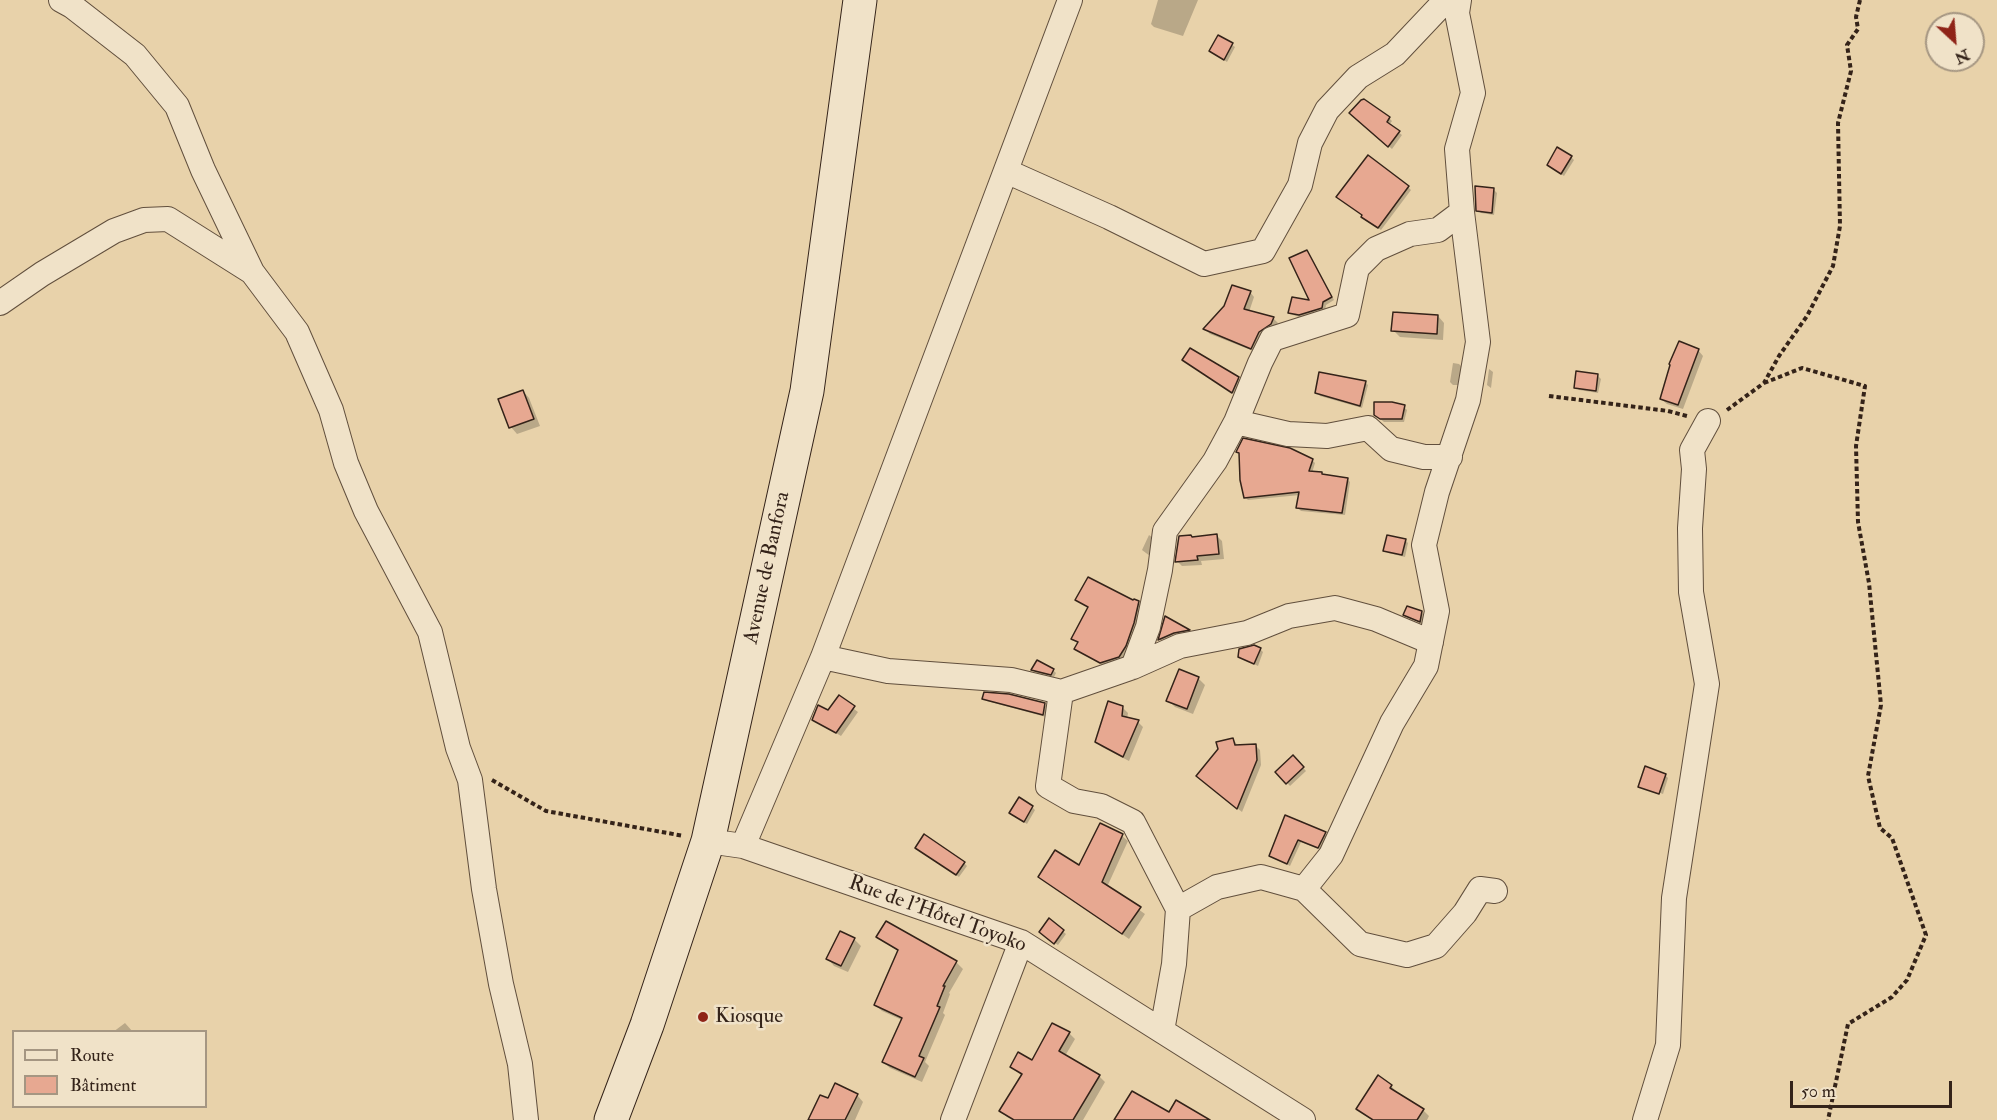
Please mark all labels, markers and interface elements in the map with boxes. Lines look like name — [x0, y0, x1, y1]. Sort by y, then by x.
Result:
north arrow — [1925, 12, 1985, 72]
text: N — [1951, 44, 1973, 69]
street label: Avenue de Banfora — [740, 489, 796, 647]
street label: Rue de l'Hôtel Toyoko — [845, 871, 1029, 959]
place label: Kiosque — [715, 1004, 783, 1030]
marker: Kiosque — [696, 1010, 710, 1024]
legend — [12, 1030, 207, 1108]
text: Route — [70, 1044, 114, 1067]
scale bar — [1793, 1069, 1955, 1107]
text: Bâtiment — [70, 1074, 136, 1097]
text: 50 m — [1801, 1080, 1836, 1103]

